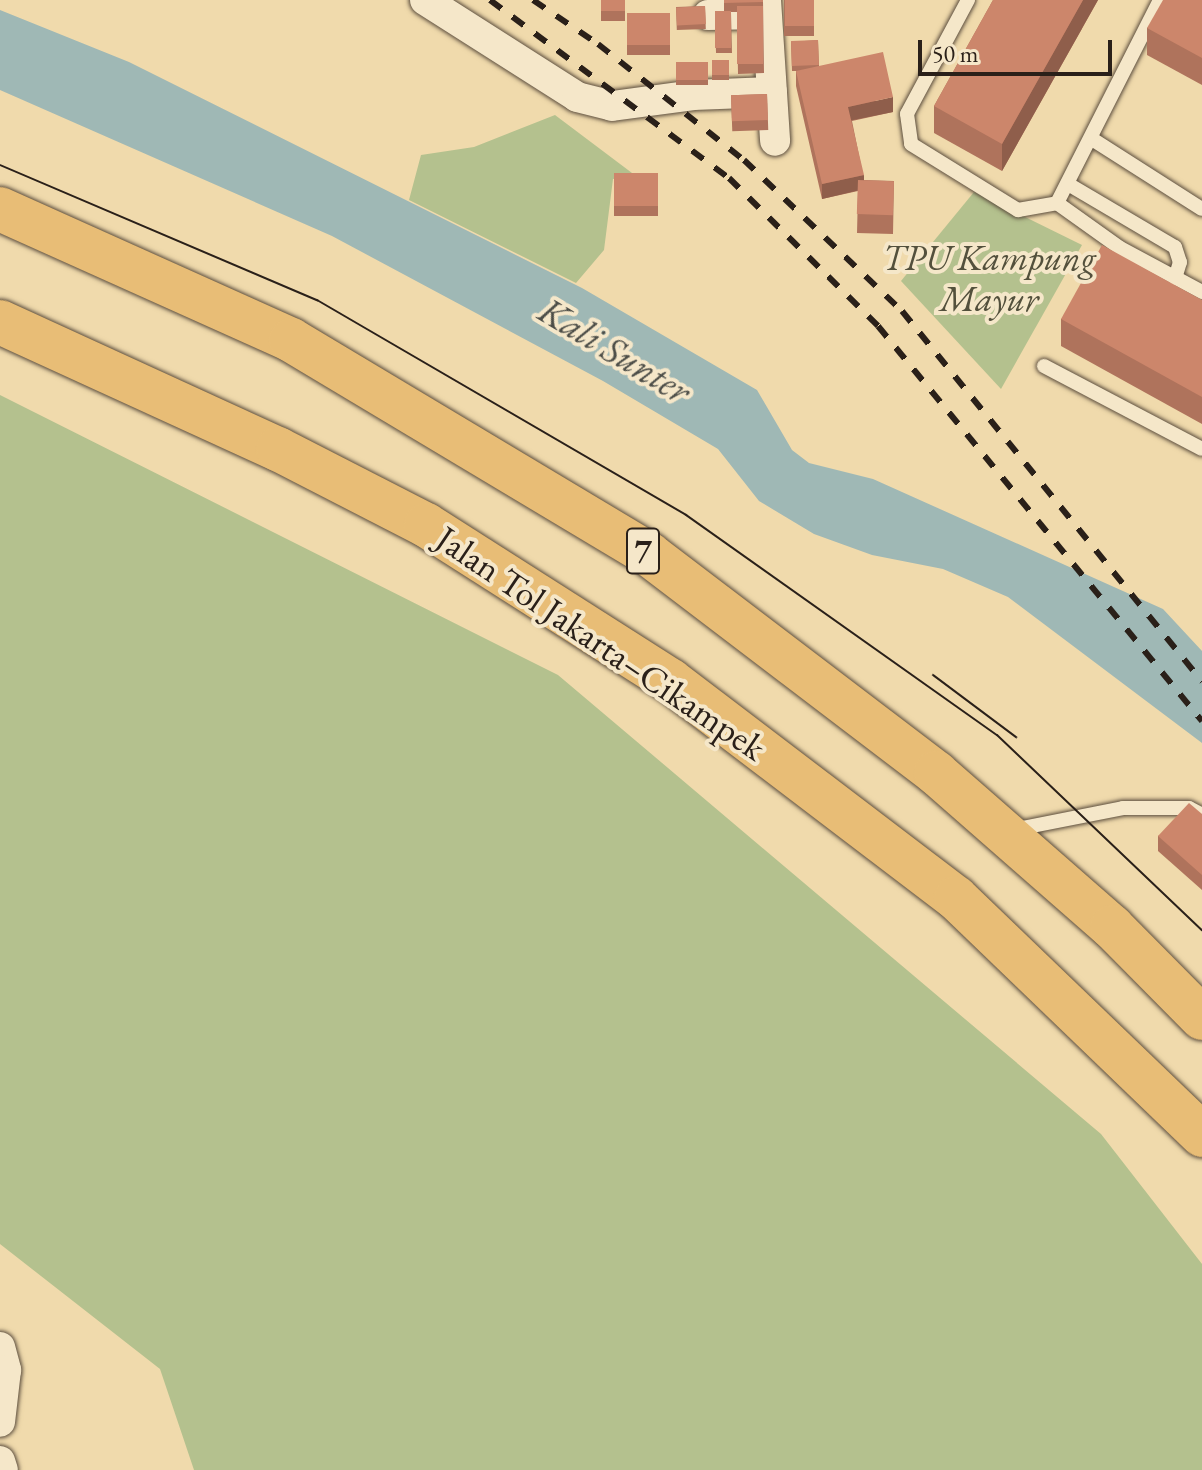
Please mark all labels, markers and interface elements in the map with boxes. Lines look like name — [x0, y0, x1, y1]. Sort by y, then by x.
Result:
scale bar — [922, 24, 1116, 74]
text: 50 m — [932, 38, 979, 69]
park label: TPU Kampung Mayur — [882, 235, 1096, 320]
water label: Kali Sunter — [531, 287, 699, 413]
street label: Jalan Tol Jakarta–Cikampek — [428, 517, 774, 769]
road number: 7 — [625, 521, 661, 581]

